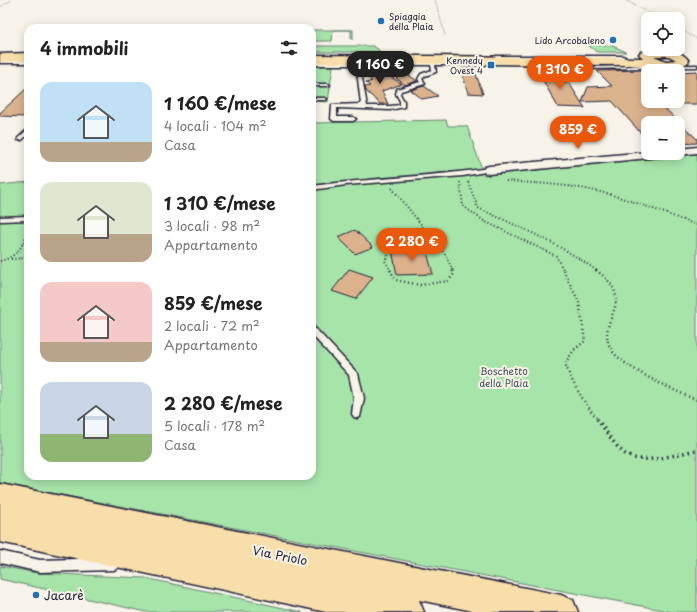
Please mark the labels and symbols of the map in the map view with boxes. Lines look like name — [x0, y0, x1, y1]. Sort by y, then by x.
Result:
place label: Spiaggia della Plaia — [389, 9, 434, 33]
marker: Spiaggia della Plaia — [376, 16, 386, 26]
place label: Lido Arcobaleno — [535, 33, 605, 47]
marker: Lido Arcobaleno — [608, 35, 618, 45]
pin: 1 160 € — [343, 51, 417, 85]
place label: Kennedy Ovest 4 — [446, 53, 483, 77]
pin: 1 310 € — [523, 56, 597, 90]
marker: Kennedy Ovest 4 — [486, 60, 496, 70]
pin: 859 € — [550, 116, 606, 150]
pin: 2 280 € — [375, 228, 449, 262]
park label: Boschetto della Plaia — [479, 363, 529, 390]
street label: Via Priolo — [251, 541, 309, 569]
place label: Jacarè — [44, 586, 84, 604]
marker: Jacarè — [31, 590, 41, 600]

